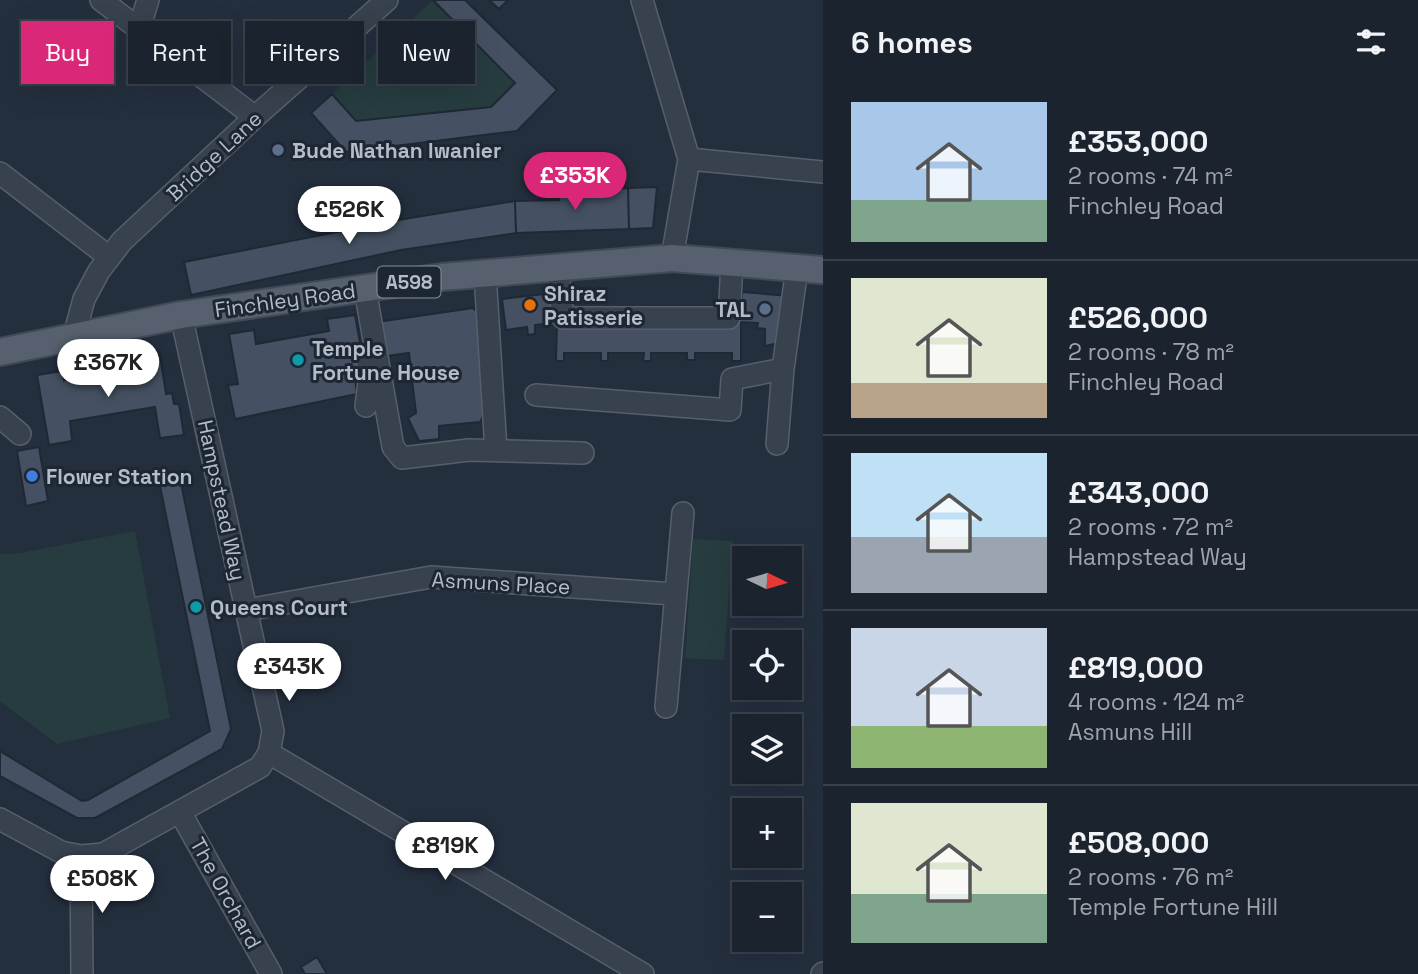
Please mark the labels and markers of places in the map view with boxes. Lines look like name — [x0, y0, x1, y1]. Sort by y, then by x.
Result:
place label: Bude Nathan Iwanier — [292, 137, 501, 164]
marker: Bude Nathan Iwanier — [270, 142, 286, 158]
pin: £353K — [526, 152, 624, 212]
pin: £526K — [300, 187, 398, 246]
place label: Shiraz Patisserie — [544, 280, 643, 331]
place label: TAL — [715, 296, 751, 323]
marker: Shiraz Patisserie — [522, 297, 538, 313]
marker: TAL — [757, 301, 773, 317]
place label: Temple Fortune House — [312, 335, 460, 386]
pin: £367K — [59, 340, 157, 399]
marker: Temple Fortune House — [290, 352, 306, 368]
place label: Flower Station — [46, 463, 192, 490]
marker: Flower Station — [24, 468, 40, 484]
place label: Queens Court — [210, 594, 348, 621]
marker: Queens Court — [188, 599, 204, 615]
pin: £343K — [240, 644, 338, 703]
pin: £819K — [396, 822, 494, 882]
pin: £508K — [53, 856, 151, 915]

